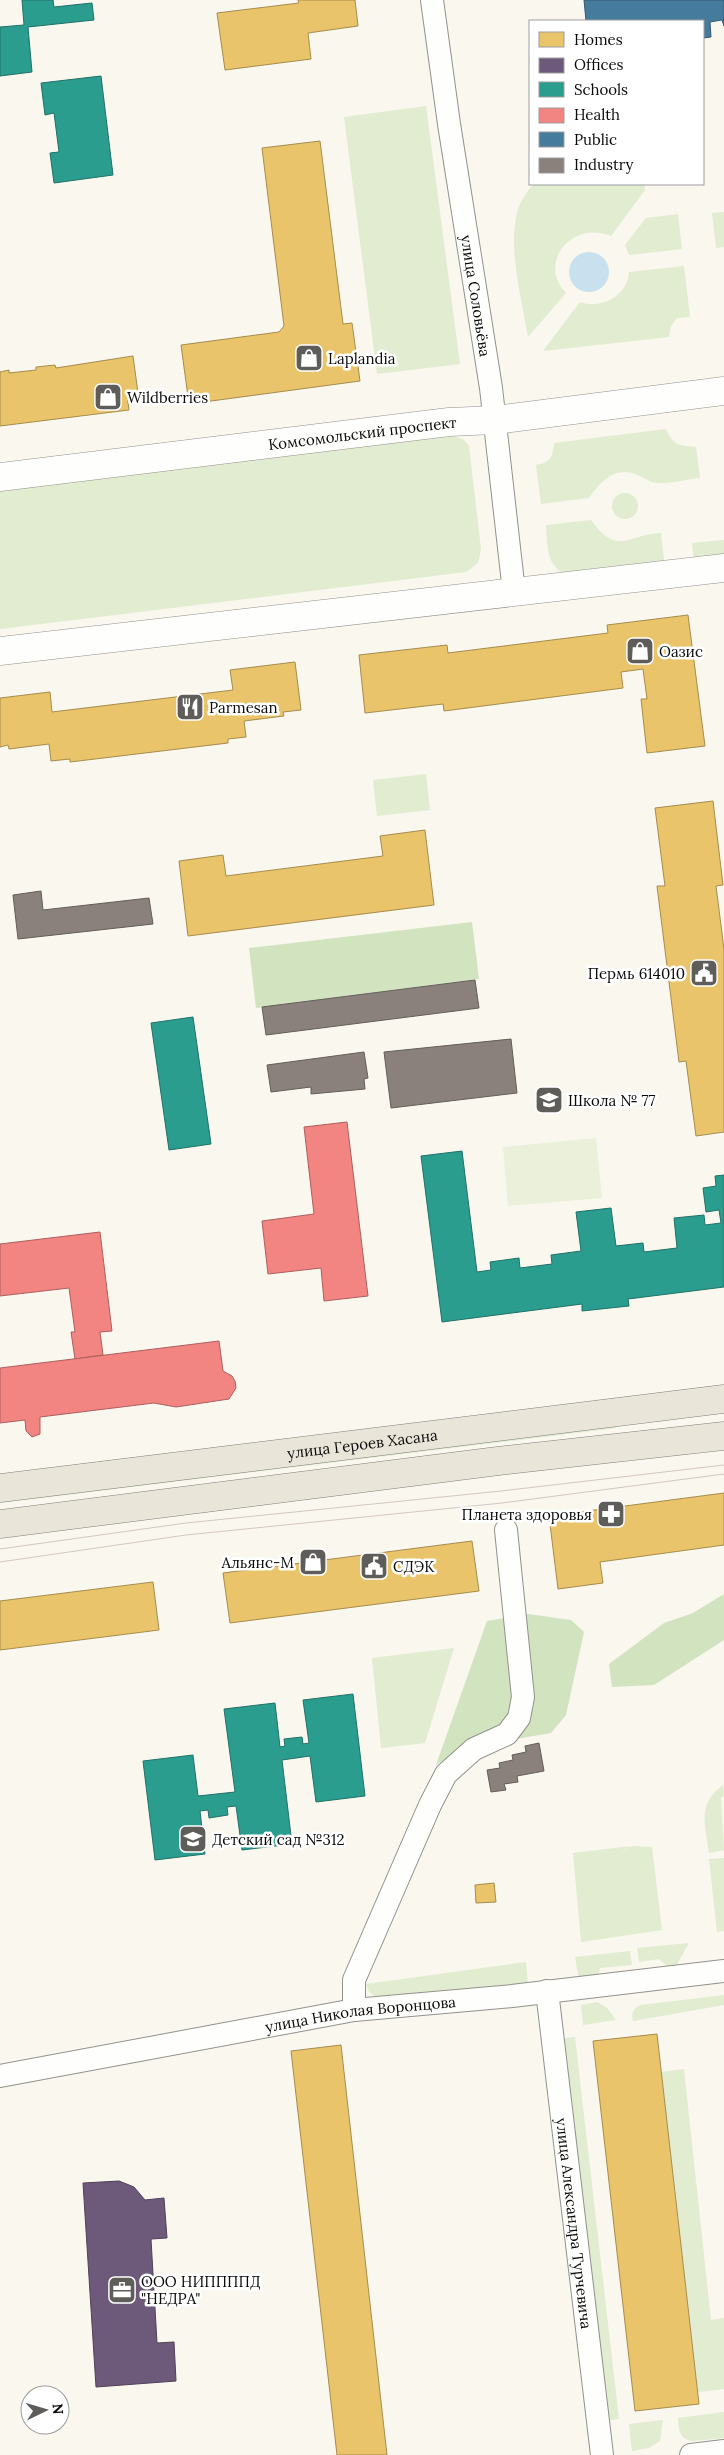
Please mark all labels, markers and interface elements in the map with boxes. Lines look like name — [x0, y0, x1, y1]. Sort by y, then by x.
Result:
legend — [529, 20, 704, 185]
text: Homes — [574, 30, 623, 49]
text: Offices — [574, 55, 624, 74]
text: Schools — [574, 80, 628, 99]
text: Health — [574, 105, 620, 124]
text: Public — [574, 130, 617, 149]
text: Industry — [574, 155, 633, 174]
street label: улица Соловьёва — [457, 233, 495, 358]
shop icon: Laplandia — [294, 343, 324, 373]
place label: Laplandia — [328, 349, 396, 368]
shop icon: Wildberries — [93, 382, 123, 412]
place label: Wildberries — [127, 388, 208, 407]
street label: Комсомольский проспект — [267, 412, 457, 454]
shop icon: Оазис — [625, 636, 655, 666]
place label: Оазис — [659, 642, 703, 661]
restaurant icon: Parmesan — [175, 692, 205, 722]
place label: Parmesan — [209, 698, 278, 717]
public building icon: Пермь 614010 — [689, 958, 719, 988]
place label: Пермь 614010 — [588, 964, 685, 983]
school or university icon: Школа № 77 — [534, 1085, 564, 1115]
place label: Школа № 77 — [568, 1091, 655, 1110]
street label: улица Героев Хасана — [286, 1425, 439, 1462]
pharmacy icon: Планета здоровья — [596, 1499, 626, 1529]
place label: Планета здоровья — [462, 1505, 592, 1524]
shop icon: Альянс-М — [298, 1547, 328, 1577]
public building icon: СДЭК — [359, 1551, 389, 1581]
place label: Альянс-М — [221, 1553, 294, 1572]
place label: СДЭК — [393, 1557, 435, 1576]
school or university icon: Детский сад №312 — [178, 1824, 208, 1854]
place label: Детский сад №312 — [212, 1830, 344, 1849]
street label: улица Николая Воронцова — [263, 1992, 457, 2036]
street label: улица Александра Турчевича — [553, 2117, 597, 2330]
place label: ООО НИППППД "НЕДРА" — [141, 2272, 260, 2308]
office icon: ООО НИППППД "НЕДРА" — [107, 2275, 137, 2305]
north arrow — [20, 2385, 70, 2435]
text: N — [49, 2403, 67, 2415]

